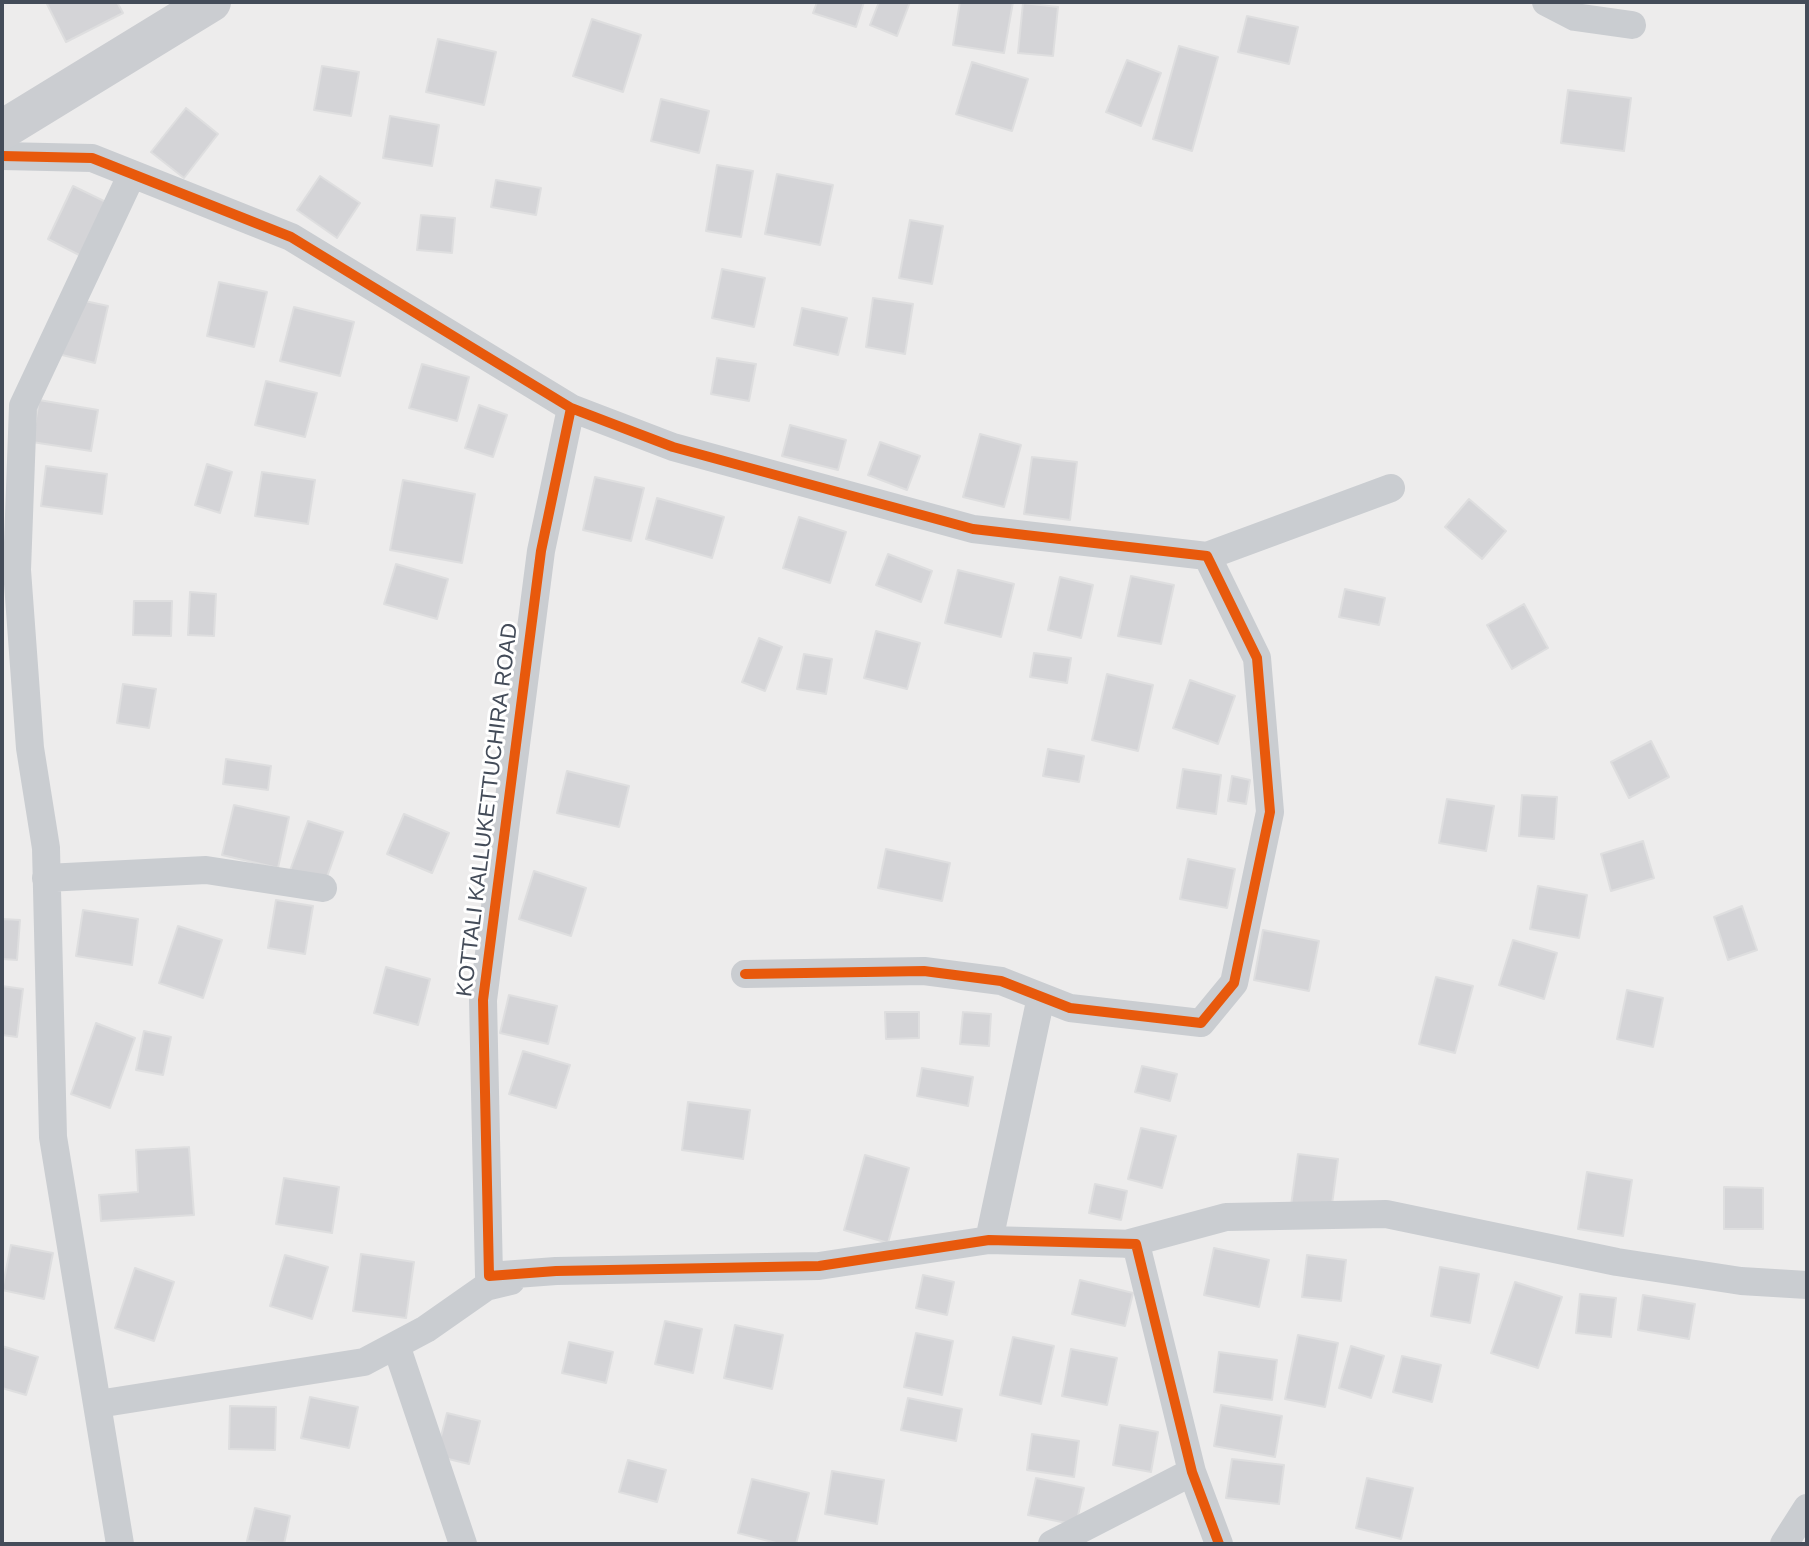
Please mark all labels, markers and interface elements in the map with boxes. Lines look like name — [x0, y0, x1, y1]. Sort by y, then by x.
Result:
street label: KOTTALI KALLUKETTUCHIRA ROAD — [452, 622, 524, 998]

